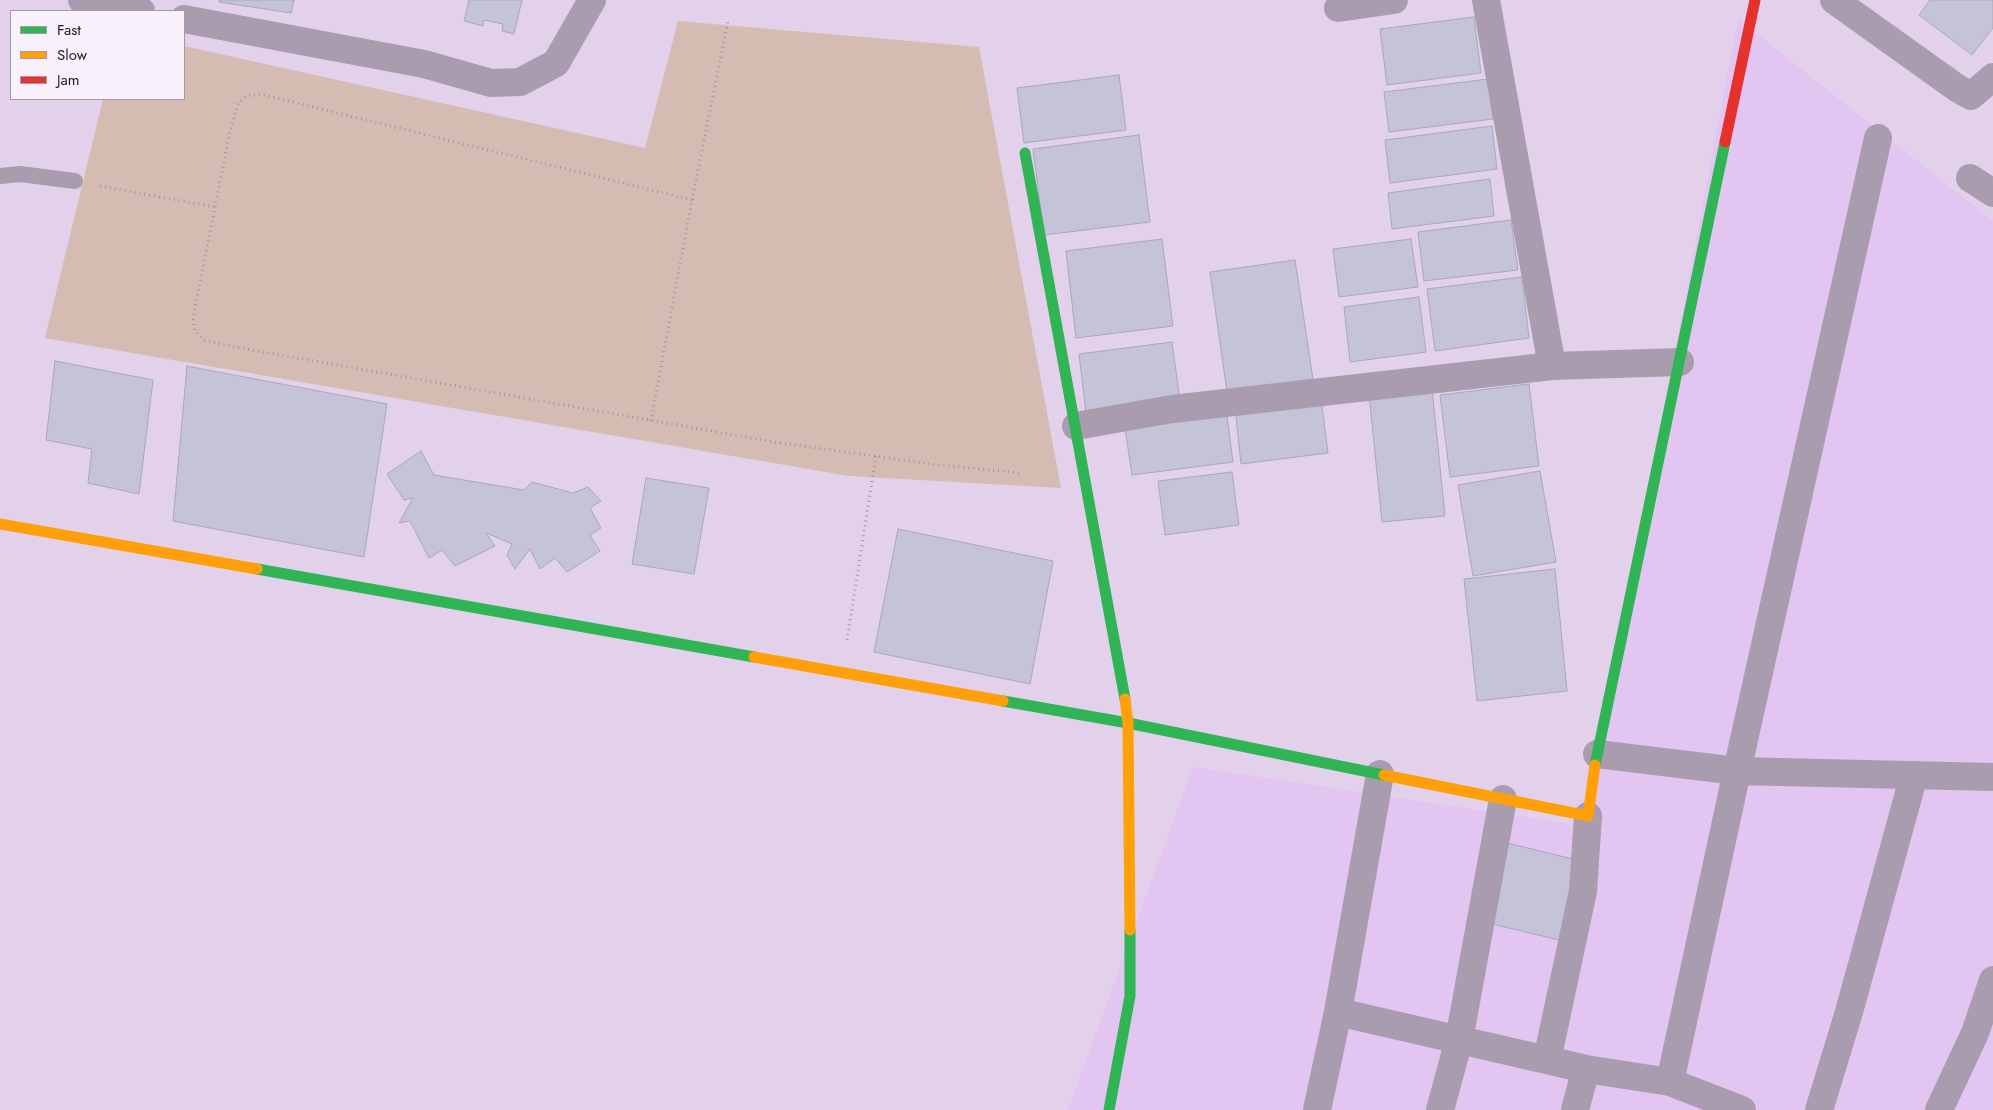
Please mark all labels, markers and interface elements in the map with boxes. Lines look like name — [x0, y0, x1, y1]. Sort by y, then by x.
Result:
legend — [10, 10, 185, 100]
text: Fast — [57, 19, 81, 41]
text: Slow — [57, 44, 87, 66]
text: Jam — [57, 69, 80, 91]

